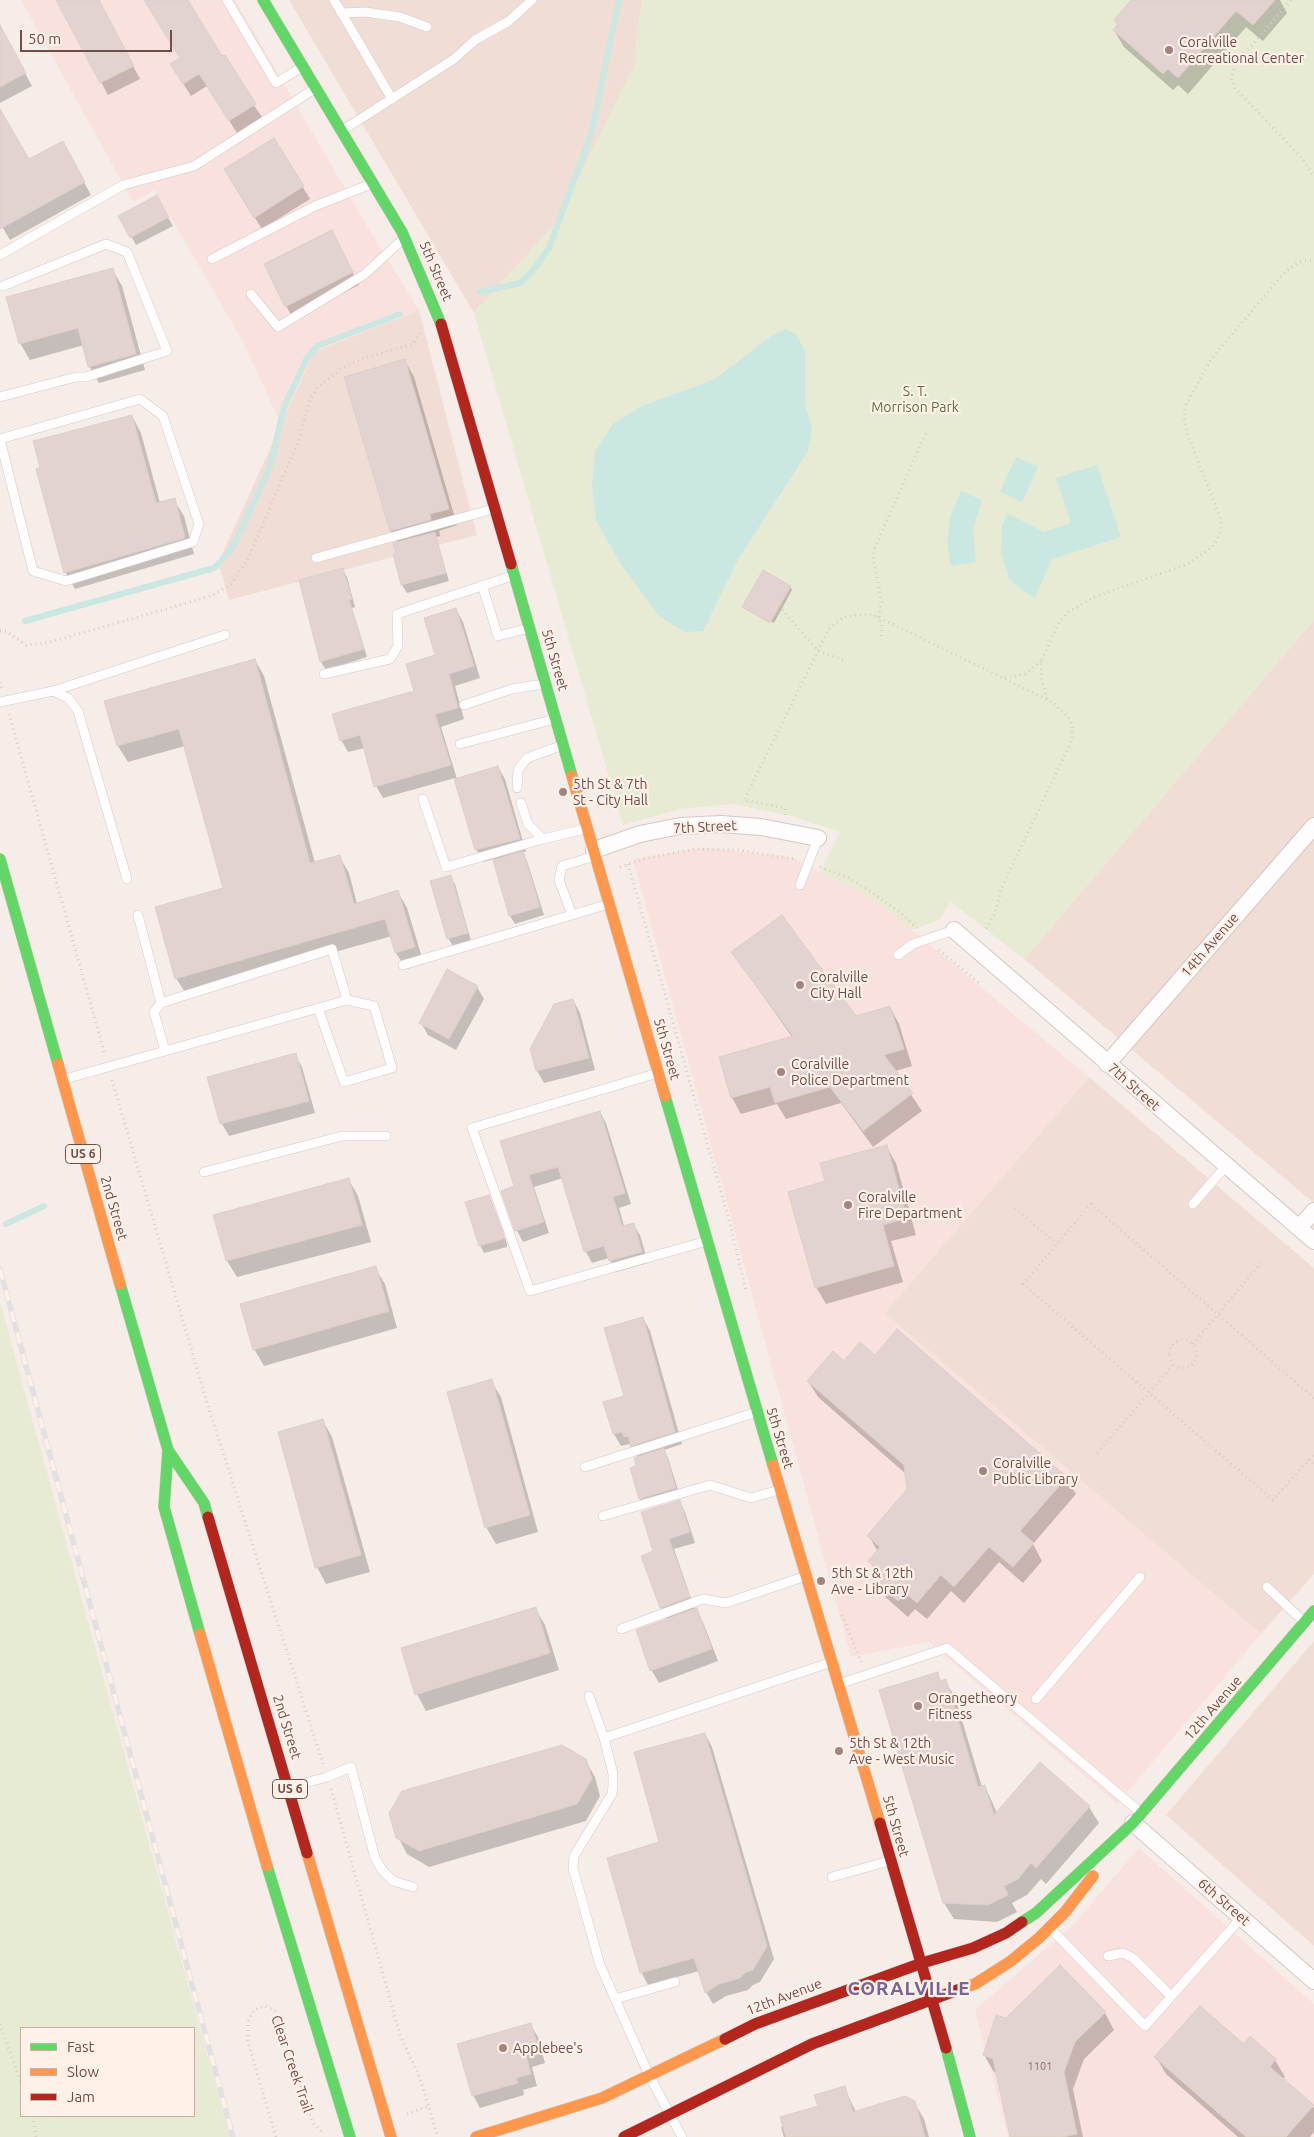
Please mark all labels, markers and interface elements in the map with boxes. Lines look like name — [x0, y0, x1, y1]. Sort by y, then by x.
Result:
scale bar — [22, 20, 175, 52]
text: 50 m — [28, 30, 61, 47]
place label: Coralville Recreational Center — [1179, 34, 1304, 66]
marker: Coralville Recreational Center — [1163, 44, 1175, 56]
street label: 5th Street — [416, 238, 456, 304]
park label: S. T. Morrison Park — [871, 383, 959, 416]
street label: 5th Street — [538, 627, 572, 693]
place label: 5th St & 7th St - City Hall — [573, 776, 648, 809]
marker: 5th St & 7th St - City Hall — [557, 786, 569, 798]
street label: 7th Street — [673, 817, 737, 837]
street label: 14th Avenue — [1178, 909, 1242, 981]
place label: Coralville City Hall — [810, 969, 868, 1002]
marker: Coralville City Hall — [794, 979, 806, 991]
street label: 5th Street — [650, 1016, 684, 1082]
place label: Coralville Police Department — [791, 1056, 909, 1088]
street label: 7th Street — [1104, 1060, 1164, 1114]
marker: Coralville Police Department — [775, 1066, 787, 1078]
road number: US 6 — [66, 1144, 100, 1164]
street label: 2nd Street — [97, 1174, 131, 1242]
place label: Coralville Fire Department — [858, 1189, 962, 1222]
marker: Coralville Fire Department — [842, 1199, 854, 1211]
street label: 5th Street — [763, 1405, 797, 1471]
place label: Coralville Public Library — [993, 1455, 1078, 1488]
marker: Coralville Public Library — [977, 1465, 989, 1477]
place label: 5th St & 12th Ave - Library — [831, 1565, 913, 1598]
marker: 5th St & 12th Ave - Library — [815, 1575, 827, 1587]
street label: 12th Avenue — [1181, 1672, 1245, 1744]
place label: Orangetheory Fitness — [928, 1690, 1017, 1722]
street label: 2nd Street — [269, 1693, 305, 1761]
marker: Orangetheory Fitness — [912, 1700, 924, 1712]
place label: 5th St & 12th Ave - West Music — [849, 1735, 954, 1768]
marker: 5th St & 12th Ave - West Music — [833, 1745, 845, 1757]
road number: US 6 — [272, 1780, 308, 1798]
street label: 5th Street — [879, 1793, 913, 1859]
street label: 6th Street — [1194, 1875, 1254, 1929]
street label: 12th Avenue — [744, 1975, 824, 2019]
district label: CORALVILLE — [846, 1978, 972, 2000]
street label: Clear Creek Trail — [267, 2013, 317, 2115]
legend — [20, 2027, 195, 2117]
text: Fast — [67, 2038, 94, 2055]
place label: Applebee's — [513, 2040, 583, 2056]
marker: Applebee's — [497, 2042, 509, 2054]
house number: 1101 — [1028, 2059, 1052, 2073]
text: Slow — [67, 2063, 99, 2080]
text: Jam — [67, 2088, 95, 2105]

